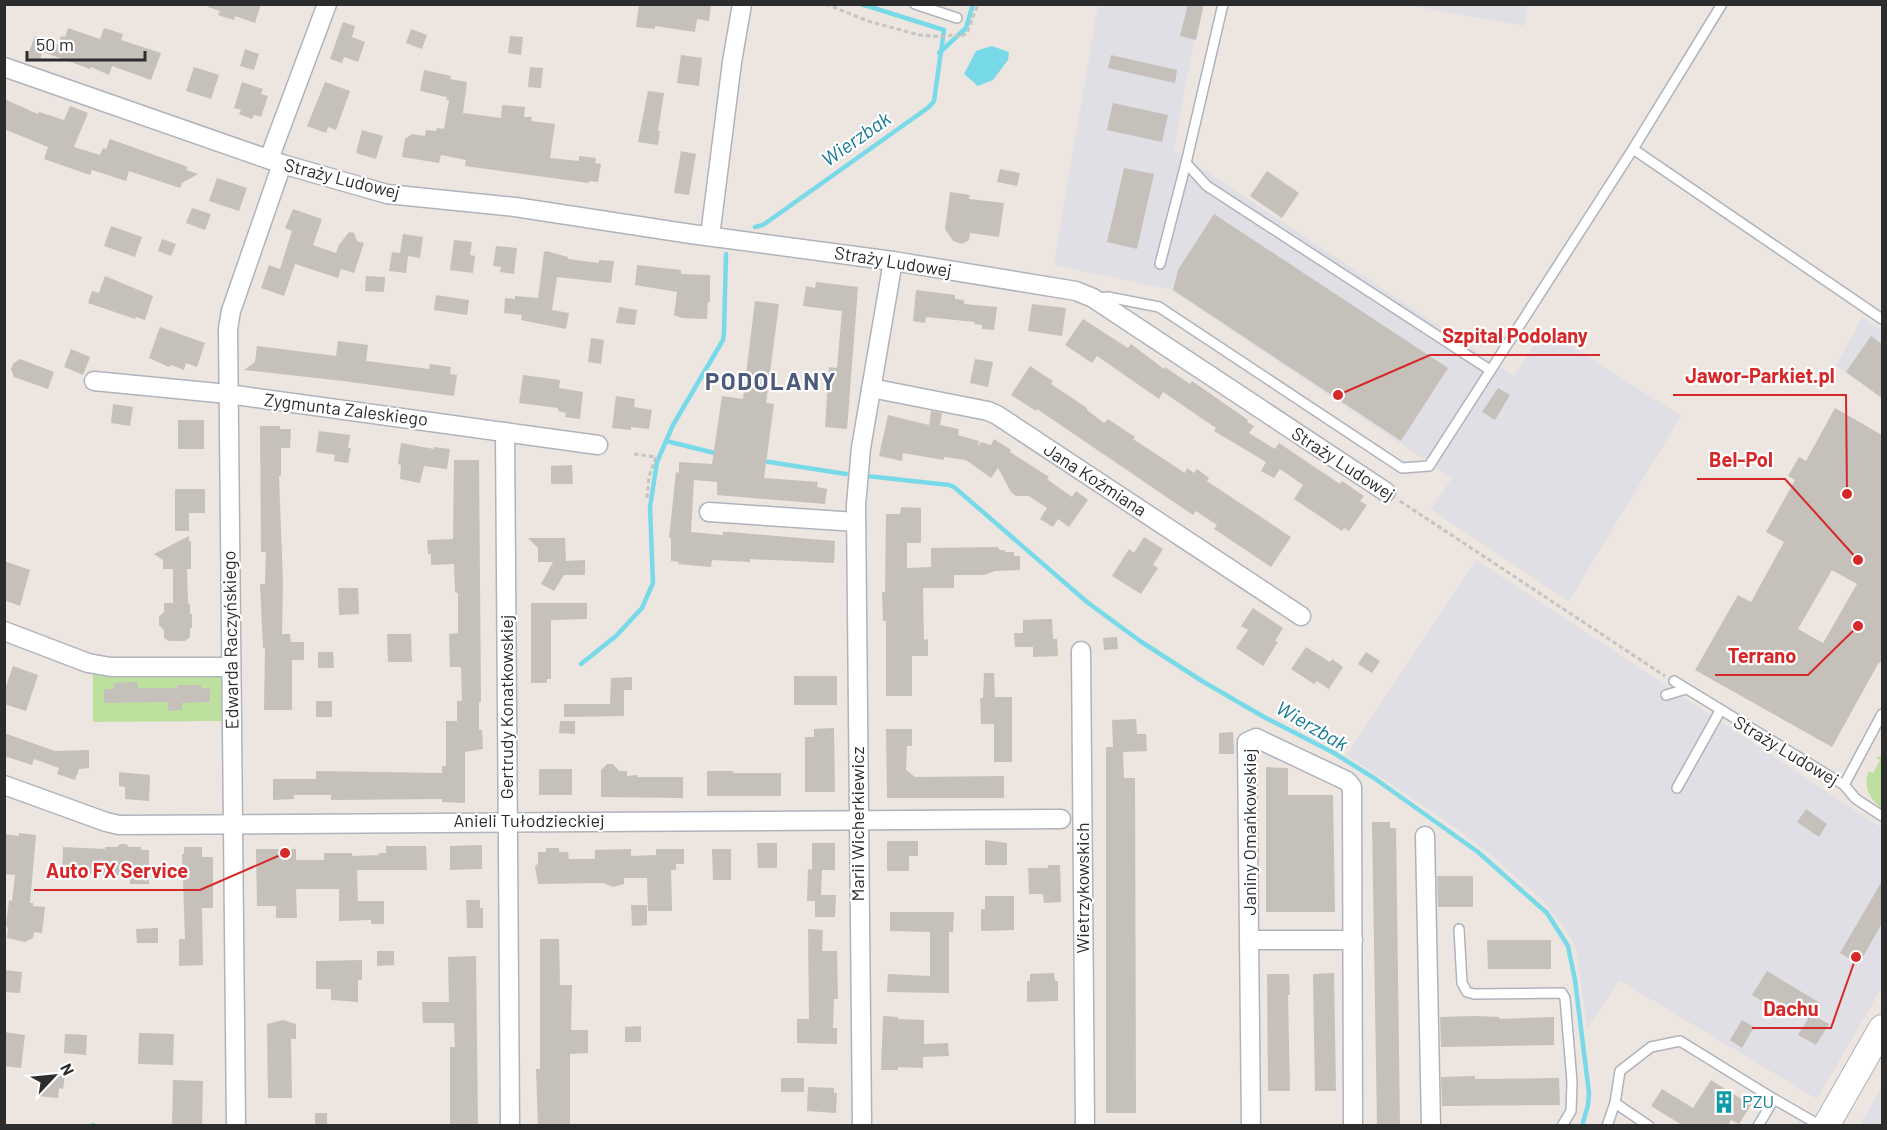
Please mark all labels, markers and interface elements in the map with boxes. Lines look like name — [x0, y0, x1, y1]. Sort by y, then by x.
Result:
scale bar — [27, 24, 146, 62]
text: 50 m — [36, 33, 74, 55]
water label: Wierzbak — [816, 106, 895, 171]
street label: Straży Ludowej — [282, 153, 402, 203]
street label: Straży Ludowej — [833, 241, 953, 281]
callout: Szpital Podolany — [1430, 317, 1600, 355]
text: Szpital Podolany — [1442, 323, 1588, 347]
callout: Jawor-Parkiet.pl — [1673, 357, 1846, 395]
text: Jawor-Parkiet.pl — [1685, 363, 1835, 387]
district label: PODOLANY — [705, 366, 837, 395]
street label: Zygmunta Zaleskiego — [263, 388, 429, 430]
street label: Straży Ludowej — [1288, 422, 1399, 505]
street label: Jana Koźmiana — [1040, 438, 1151, 521]
callout: Bel-Pol — [1697, 441, 1785, 479]
text: Bel-Pol — [1709, 447, 1773, 471]
street label: Edwarda Raczyńskiego — [217, 550, 243, 730]
street label: Gertrudy Konatkowskiej — [495, 615, 517, 799]
callout: Terrano — [1715, 637, 1808, 675]
text: Terrano — [1728, 643, 1796, 667]
water label: Wierzbak — [1272, 695, 1353, 755]
street label: Straży Ludowej — [1730, 710, 1843, 790]
street label: Marii Wicherkiewicz — [846, 747, 868, 901]
street label: Janiny Omańkowskiej — [1238, 748, 1260, 916]
street label: Anieli Tułodzieckiej — [453, 809, 605, 831]
street label: Wietrzykowskich — [1071, 822, 1093, 954]
callout: Auto FX Service — [34, 852, 200, 890]
text: Auto FX Service — [46, 858, 188, 882]
callout: Dachu — [1752, 990, 1831, 1028]
text: Dachu — [1763, 996, 1819, 1020]
north arrow — [24, 1046, 84, 1106]
text: N — [57, 1060, 79, 1078]
building icon: PZU — [1711, 1089, 1737, 1115]
place label: PZU — [1742, 1090, 1774, 1112]

